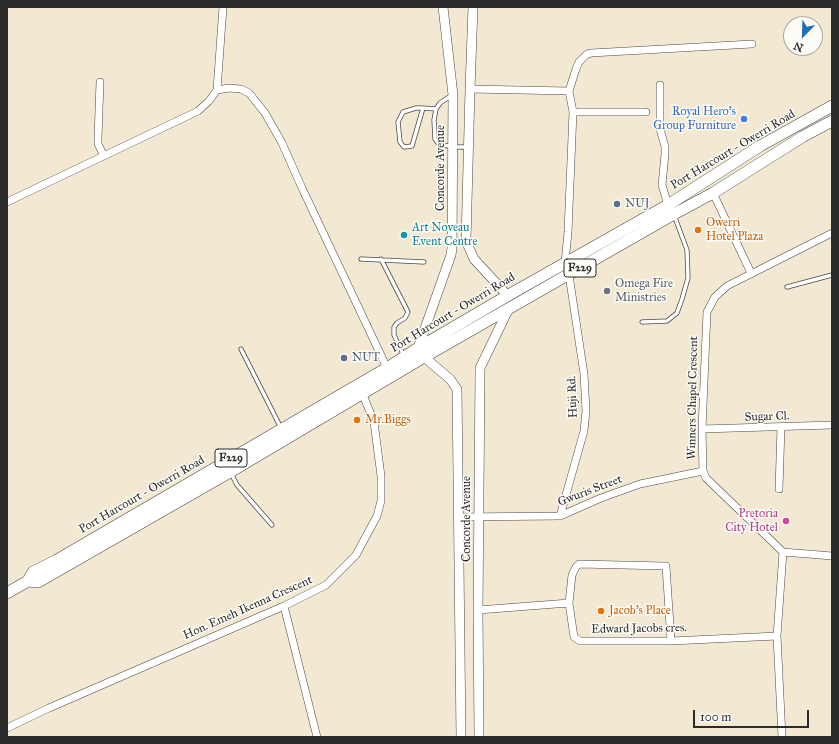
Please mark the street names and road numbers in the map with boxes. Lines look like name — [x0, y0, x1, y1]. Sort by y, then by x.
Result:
street label: Port Harcourt - Owerri Road — [668, 107, 798, 193]
street label: Concorde Avenue — [434, 125, 448, 211]
road number: F229 — [564, 259, 596, 277]
street label: Port Harcourt - Owerri Road — [388, 270, 518, 356]
street label: Winners Chapel Crescent — [685, 336, 701, 460]
street label: Huji Rd. — [565, 376, 581, 418]
street label: Sugar Cl. — [744, 409, 790, 425]
road number: F229 — [215, 449, 247, 467]
street label: Port Harcourt - Owerri Road — [77, 453, 207, 537]
street label: Gwuris Street — [556, 472, 624, 510]
street label: Concorde Avenue — [460, 476, 474, 562]
street label: Hon. Emeh Ikenna Crescent — [181, 573, 315, 643]
street label: Edward Jacobs cres. — [591, 621, 687, 637]

